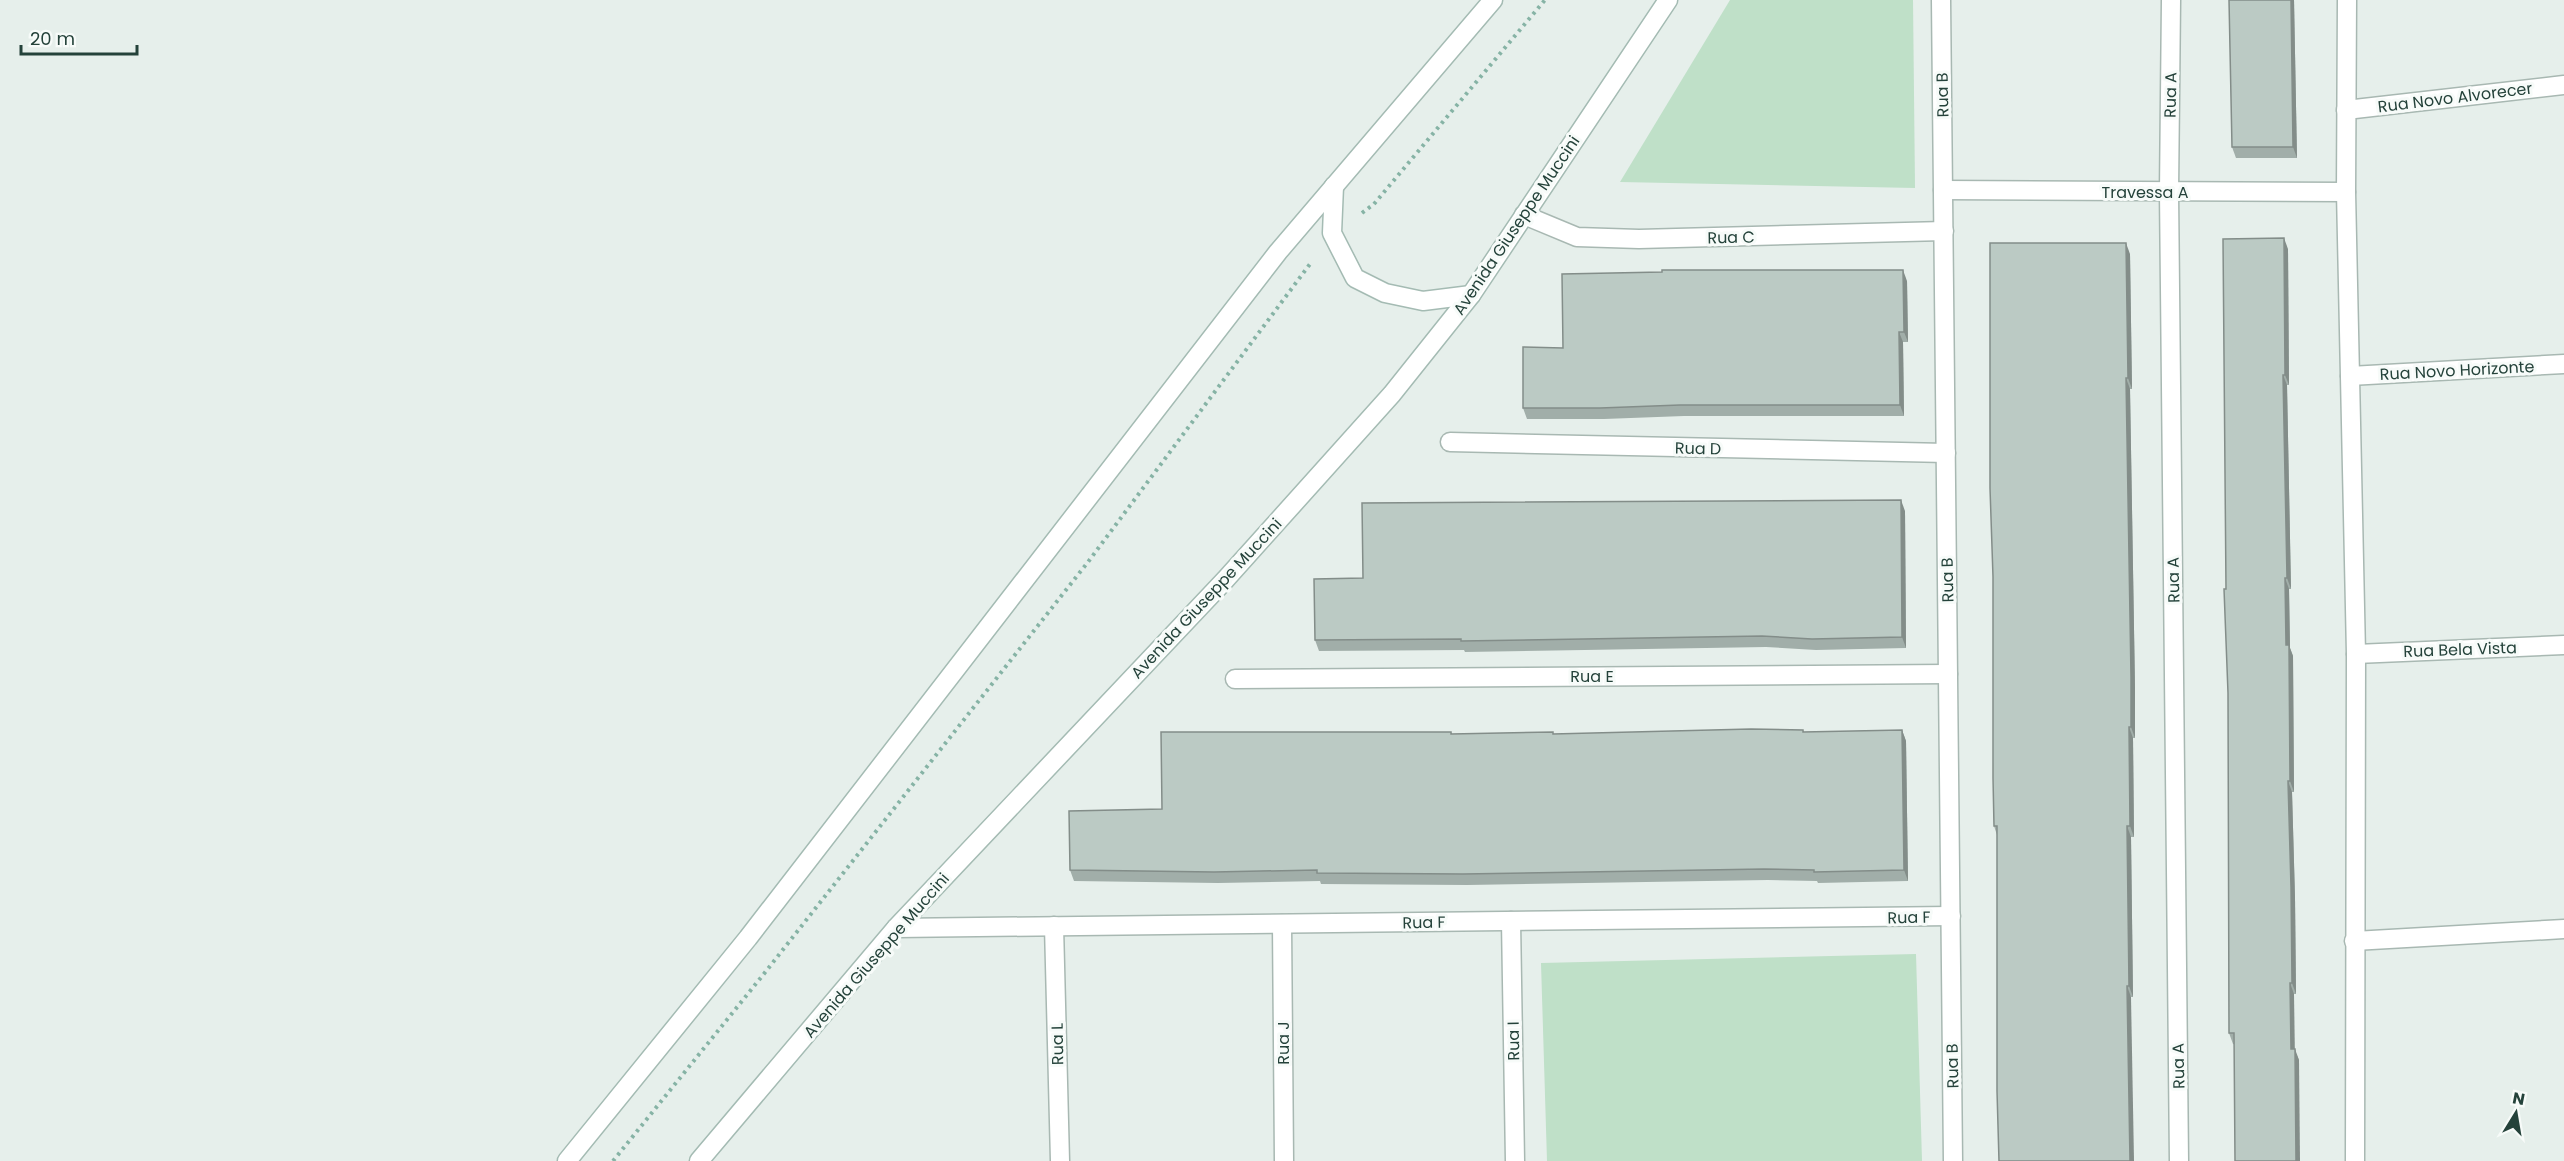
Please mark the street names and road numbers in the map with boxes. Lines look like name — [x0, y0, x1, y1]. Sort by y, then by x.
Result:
street label: Rua B — [1931, 72, 1954, 118]
street label: Rua A — [2159, 72, 2182, 118]
street label: Rua Novo Alvorecer — [2377, 77, 2534, 118]
street label: Avenida Giuseppe Muccini — [1448, 131, 1585, 320]
street label: Travessa A — [2102, 181, 2189, 204]
street label: Rua C — [1707, 226, 1755, 249]
street label: Rua Novo Horizonte — [2379, 355, 2535, 386]
street label: Rua D — [1675, 437, 1721, 460]
street label: Avenida Giuseppe Muccini — [1126, 513, 1287, 684]
street label: Rua B — [1936, 557, 1959, 603]
street label: Rua A — [2162, 557, 2185, 603]
street label: Rua Bela Vista — [2403, 636, 2517, 663]
street label: Rua E — [1570, 665, 1614, 688]
street label: Avenida Giuseppe Muccini — [798, 868, 955, 1043]
street label: Rua F — [1887, 906, 1931, 929]
street label: Rua F — [1402, 911, 1446, 934]
street label: Rua J — [1272, 1021, 1295, 1065]
street label: Rua I — [1502, 1021, 1525, 1061]
street label: Rua L — [1046, 1023, 1069, 1065]
street label: Rua B — [1941, 1043, 1964, 1089]
street label: Rua A — [2167, 1043, 2190, 1089]

